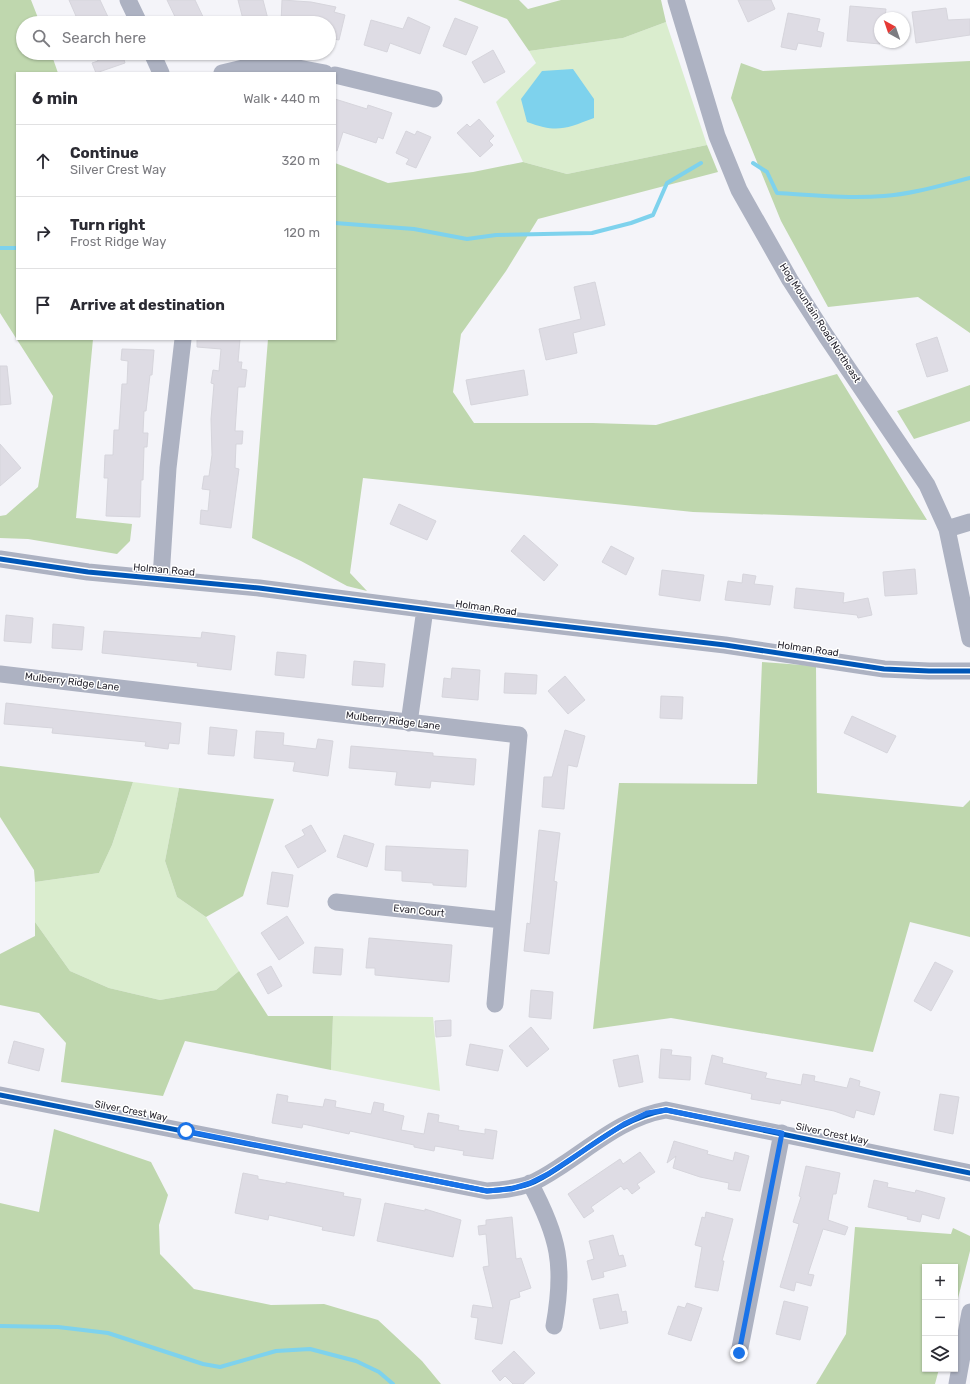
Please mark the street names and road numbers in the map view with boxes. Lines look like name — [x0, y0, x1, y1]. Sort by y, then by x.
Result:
street label: Hog Mountain Road Northeast — [777, 261, 863, 385]
street label: Holman Road — [133, 561, 195, 579]
street label: Holman Road — [454, 598, 518, 618]
street label: Holman Road — [776, 639, 840, 659]
street label: Mulberry Ridge Lane — [24, 670, 120, 694]
street label: Mulberry Ridge Lane — [345, 709, 441, 733]
street label: Evan Court — [393, 902, 445, 920]
street label: Silver Crest Way — [94, 1098, 169, 1124]
street label: Silver Crest Way — [795, 1120, 870, 1148]

